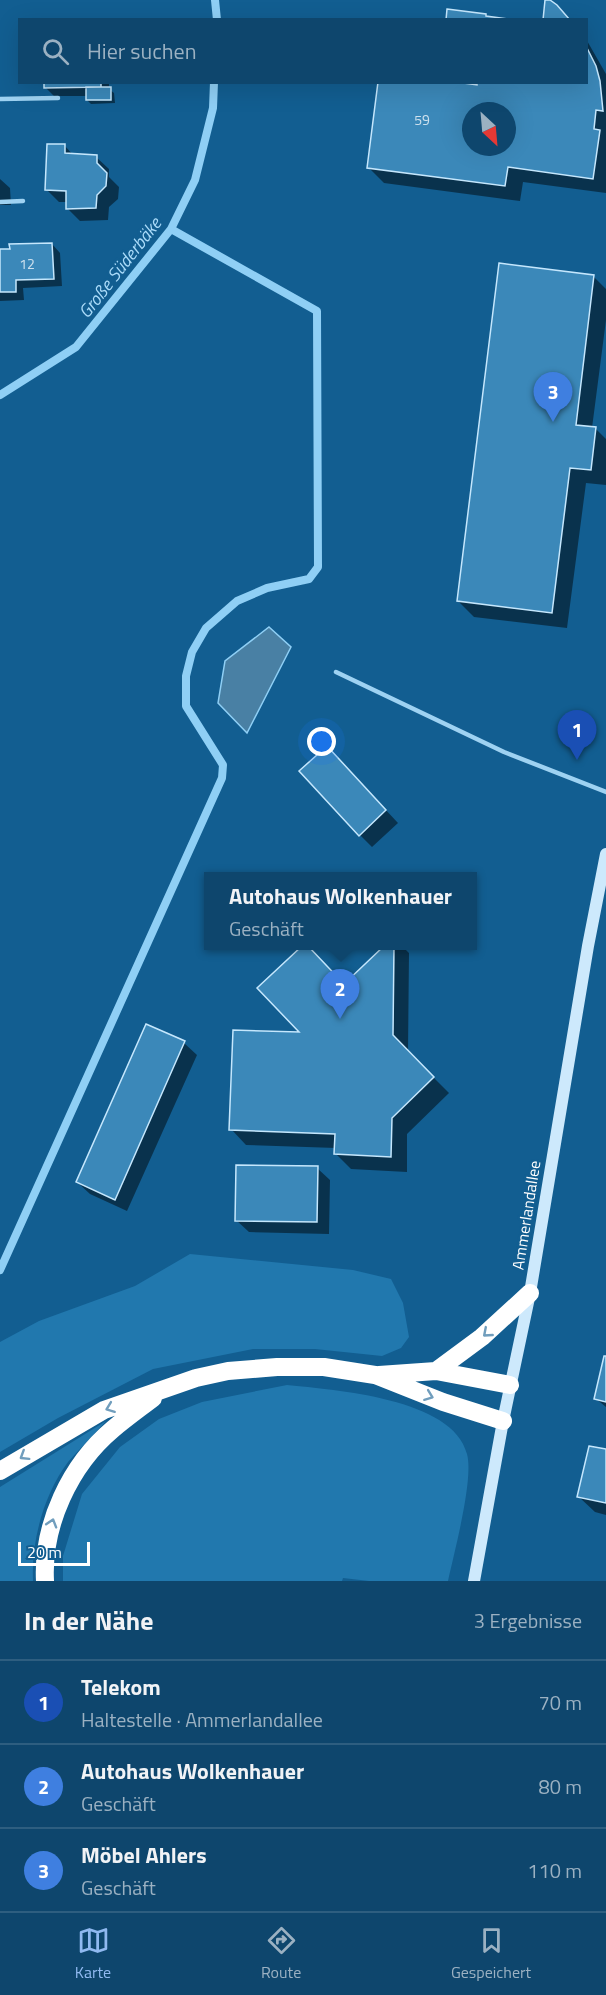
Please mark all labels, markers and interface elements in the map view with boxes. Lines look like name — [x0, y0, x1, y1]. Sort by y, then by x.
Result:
search box — [18, 18, 588, 84]
text: Hier suchen — [87, 34, 196, 68]
icon: search — [39, 35, 72, 68]
north arrow — [462, 102, 516, 156]
house number: 59 — [414, 109, 430, 130]
water label: Große Süderbäke — [72, 210, 169, 324]
house number: 12 — [19, 253, 35, 274]
pin: 3 — [534, 372, 572, 422]
pin: 1 — [558, 710, 596, 760]
your location — [307, 727, 336, 756]
popup — [204, 872, 477, 950]
text: Autohaus Wolkenhauer — [229, 879, 452, 913]
text: Geschäft — [229, 913, 304, 944]
pin: 2 — [320, 970, 360, 1019]
street label: Ammerlandallee — [506, 1159, 546, 1271]
one-way arrow — [483, 1326, 493, 1337]
one-way arrow — [423, 1389, 434, 1402]
one-way arrow — [105, 1401, 116, 1413]
one-way arrow — [20, 1449, 30, 1461]
one-way arrow — [45, 1519, 57, 1529]
scale bar — [18, 1539, 90, 1566]
text: 20 m — [27, 1540, 62, 1564]
text: In der Nähe — [24, 1601, 153, 1640]
text: 3 Ergebnisse — [474, 1605, 582, 1636]
text: Telekom — [81, 1670, 161, 1704]
text: 1 — [38, 1687, 49, 1718]
text: 70 m — [538, 1687, 582, 1718]
text: Haltestelle · Ammerlandallee — [81, 1704, 323, 1735]
text: Autohaus Wolkenhauer — [81, 1754, 304, 1788]
text: 2 — [38, 1771, 49, 1802]
text: 80 m — [538, 1771, 582, 1802]
text: Geschäft — [81, 1788, 156, 1819]
text: Möbel Ahlers — [81, 1838, 207, 1872]
text: 3 — [38, 1855, 49, 1886]
text: 110 m — [527, 1855, 582, 1886]
text: Geschäft — [81, 1872, 156, 1903]
tab: Karte — [75, 1924, 111, 1984]
tab: Route — [261, 1924, 301, 1984]
tab: Gespeichert — [451, 1924, 531, 1984]

